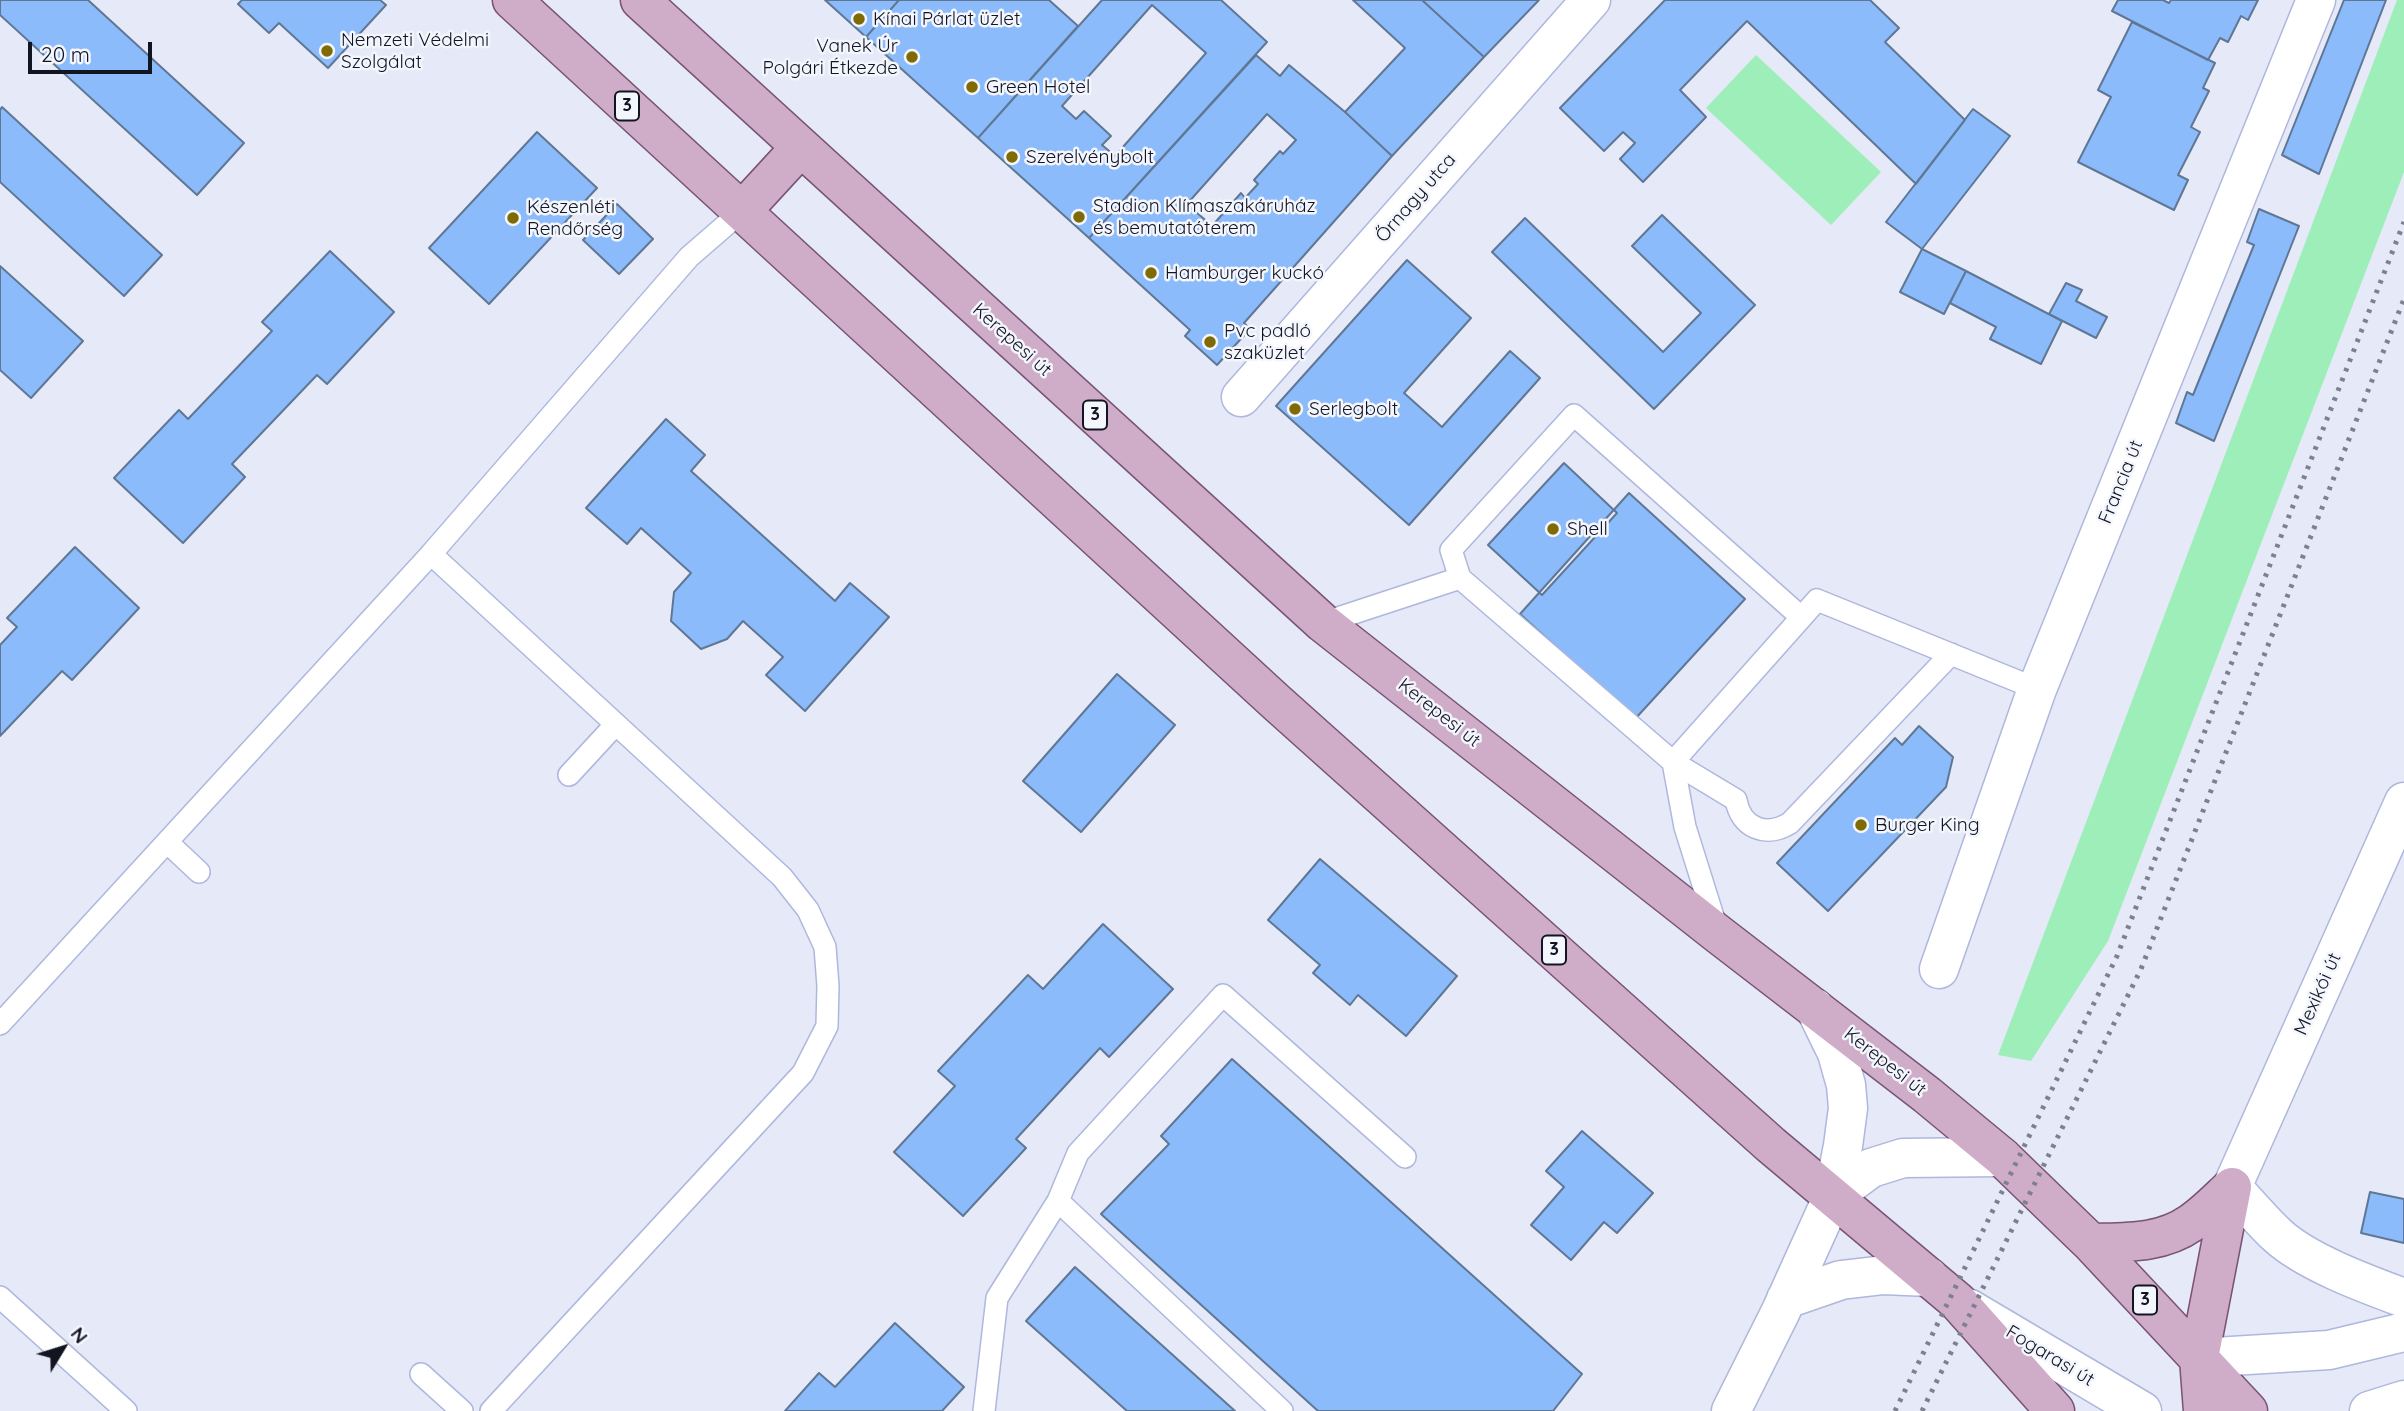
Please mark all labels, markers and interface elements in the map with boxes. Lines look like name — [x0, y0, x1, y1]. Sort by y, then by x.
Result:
place label: Kínai Párlat üzlet — [873, 8, 1020, 30]
marker: Kínai Párlat üzlet — [851, 11, 867, 27]
scale bar — [32, 28, 156, 72]
place label: Nemzeti Védelmi Szolgálat — [341, 29, 489, 73]
place label: Vanek Úr Polgári Étkezde — [762, 35, 898, 79]
text: 20 m — [41, 41, 90, 67]
marker: Nemzeti Védelmi Szolgálat — [319, 43, 335, 59]
marker: Vanek Úr Polgári Étkezde — [904, 49, 920, 65]
place label: Green Hotel — [986, 76, 1090, 98]
marker: Green Hotel — [964, 79, 980, 95]
road number: 3 — [615, 92, 639, 120]
place label: Szerelvénybolt — [1026, 146, 1154, 168]
marker: Szerelvénybolt — [1004, 149, 1020, 165]
street label: Őrnagy utca — [1371, 149, 1461, 247]
place label: Stadion Klímaszakáruház és bemutatóterem — [1093, 195, 1316, 239]
place label: Készenléti Rendőrség — [527, 196, 623, 240]
marker: Stadion Klímaszakáruház és bemutatóterem — [1071, 209, 1087, 225]
marker: Készenléti Rendőrség — [505, 210, 521, 226]
place label: Hamburger kuckó — [1165, 262, 1324, 284]
marker: Hamburger kuckó — [1143, 265, 1159, 281]
street label: Kerepesi út — [968, 299, 1056, 381]
place label: Pvc padló szaküzlet — [1224, 320, 1311, 364]
marker: Pvc padló szaküzlet — [1202, 334, 1218, 350]
place label: Serlegbolt — [1309, 398, 1398, 420]
road number: 3 — [1083, 400, 1107, 430]
marker: Serlegbolt — [1287, 401, 1303, 417]
street label: Francia út — [2094, 437, 2148, 527]
place label: Shell — [1567, 518, 1608, 540]
marker: Shell — [1545, 521, 1561, 537]
street label: Kerepesi út — [1393, 674, 1485, 752]
place label: Burger King — [1875, 814, 1980, 836]
marker: Burger King — [1853, 817, 1869, 833]
road number: 3 — [1542, 936, 1566, 965]
street label: Mexikói út — [2290, 949, 2346, 1039]
street label: Kerepesi út — [1839, 1023, 1931, 1101]
road number: 3 — [2133, 1286, 2157, 1315]
north arrow — [28, 1313, 98, 1383]
street label: Fogarasi út — [2002, 1321, 2098, 1391]
text: N — [66, 1322, 93, 1348]

